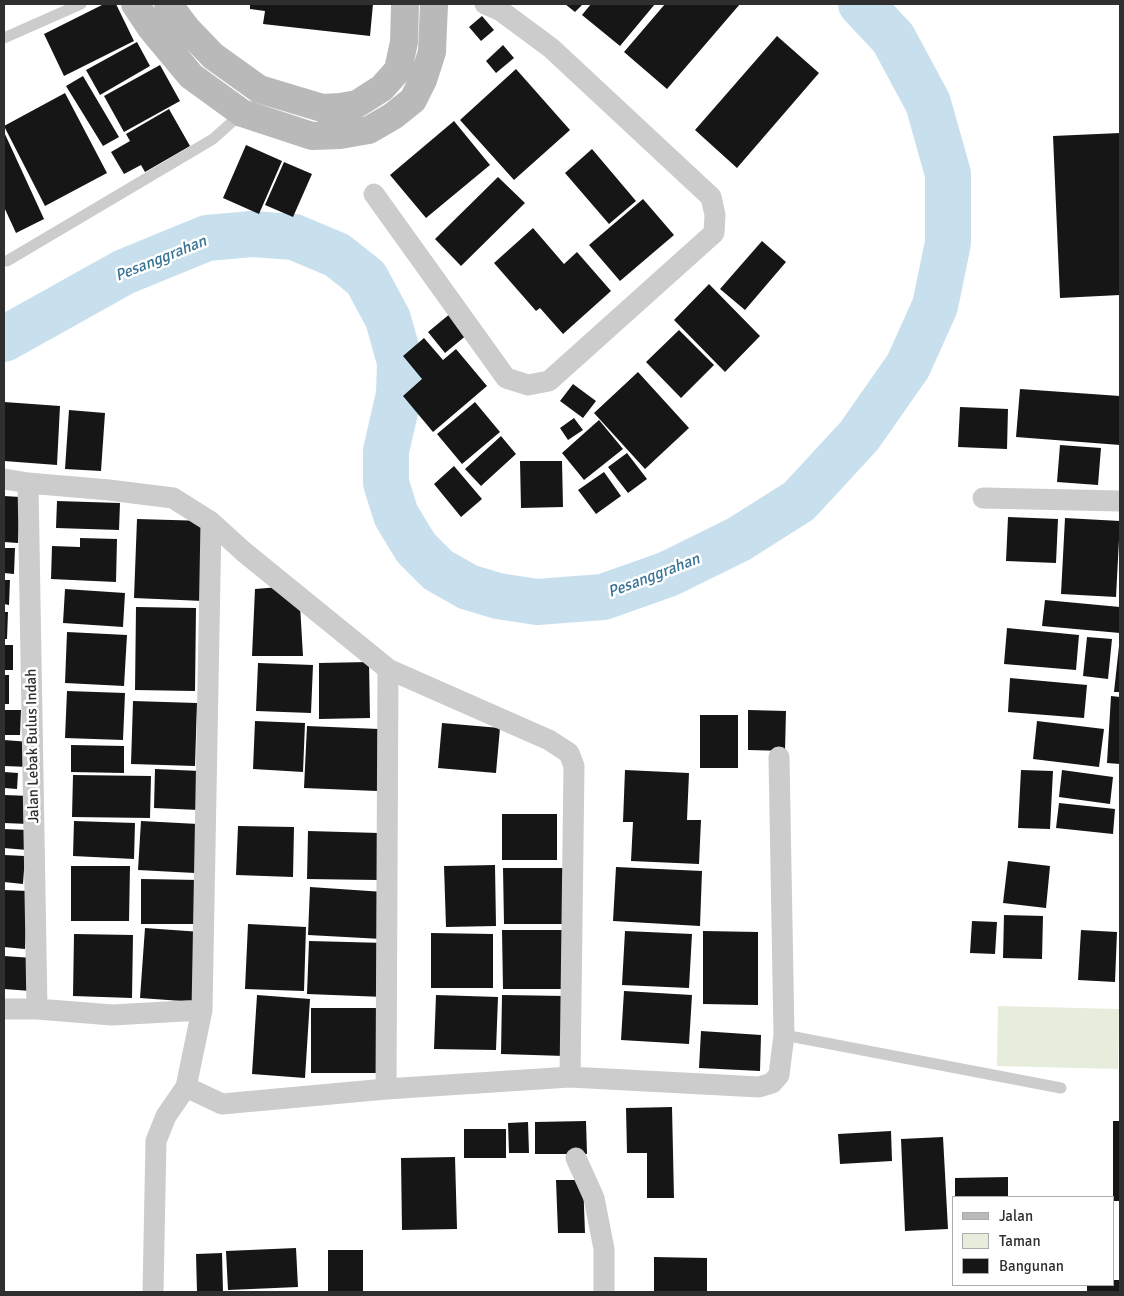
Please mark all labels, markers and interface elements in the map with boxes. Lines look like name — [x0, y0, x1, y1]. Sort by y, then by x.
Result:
water label: Pesanggrahan — [113, 232, 209, 286]
water label: Pesanggrahan — [605, 550, 703, 602]
street label: Jalan Lebak Bulus Indah — [23, 669, 43, 823]
legend — [952, 1196, 1114, 1286]
text: Jalan — [999, 1207, 1033, 1225]
text: Taman — [999, 1232, 1041, 1250]
text: Bangunan — [999, 1257, 1064, 1275]

